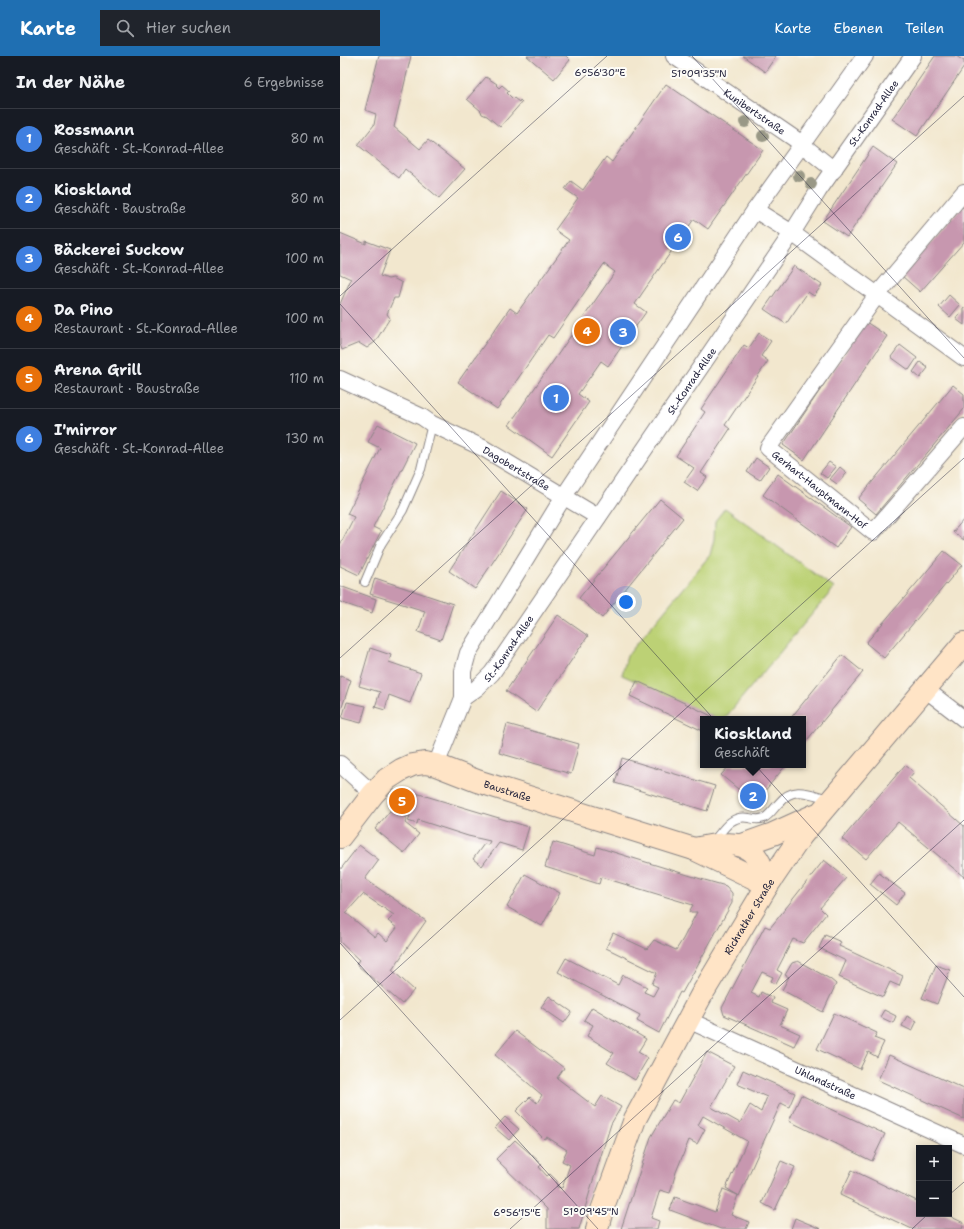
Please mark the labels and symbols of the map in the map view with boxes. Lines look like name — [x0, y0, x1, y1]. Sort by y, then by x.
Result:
text: 6°56'30"E — [575, 66, 625, 79]
text: 51°09'35"N — [671, 67, 727, 80]
street label: St.-Konrad-Allee — [846, 77, 902, 149]
street label: Kunibertstraße — [721, 86, 788, 138]
pin: 6 — [665, 222, 691, 252]
pin: 4 — [574, 316, 600, 346]
pin: 3 — [610, 317, 636, 347]
street label: St.-Konrad-Allee — [664, 345, 719, 417]
pin: 1 — [543, 383, 569, 413]
street label: Dagobertstraße — [480, 443, 553, 494]
street label: Gerhart-Hauptmann-Hof — [769, 448, 870, 532]
your location — [616, 592, 636, 612]
street label: St.-Konrad-Allee — [481, 612, 537, 685]
street label: Baustraße — [482, 778, 533, 805]
pin: 2 — [740, 781, 766, 811]
pin: 5 — [389, 786, 415, 816]
street label: Richrather Straße — [721, 876, 778, 957]
street label: Uhlandstraße — [793, 1063, 858, 1102]
text: 51°09'45"N — [563, 1205, 619, 1218]
text: 6°56'15"E — [493, 1206, 541, 1219]

